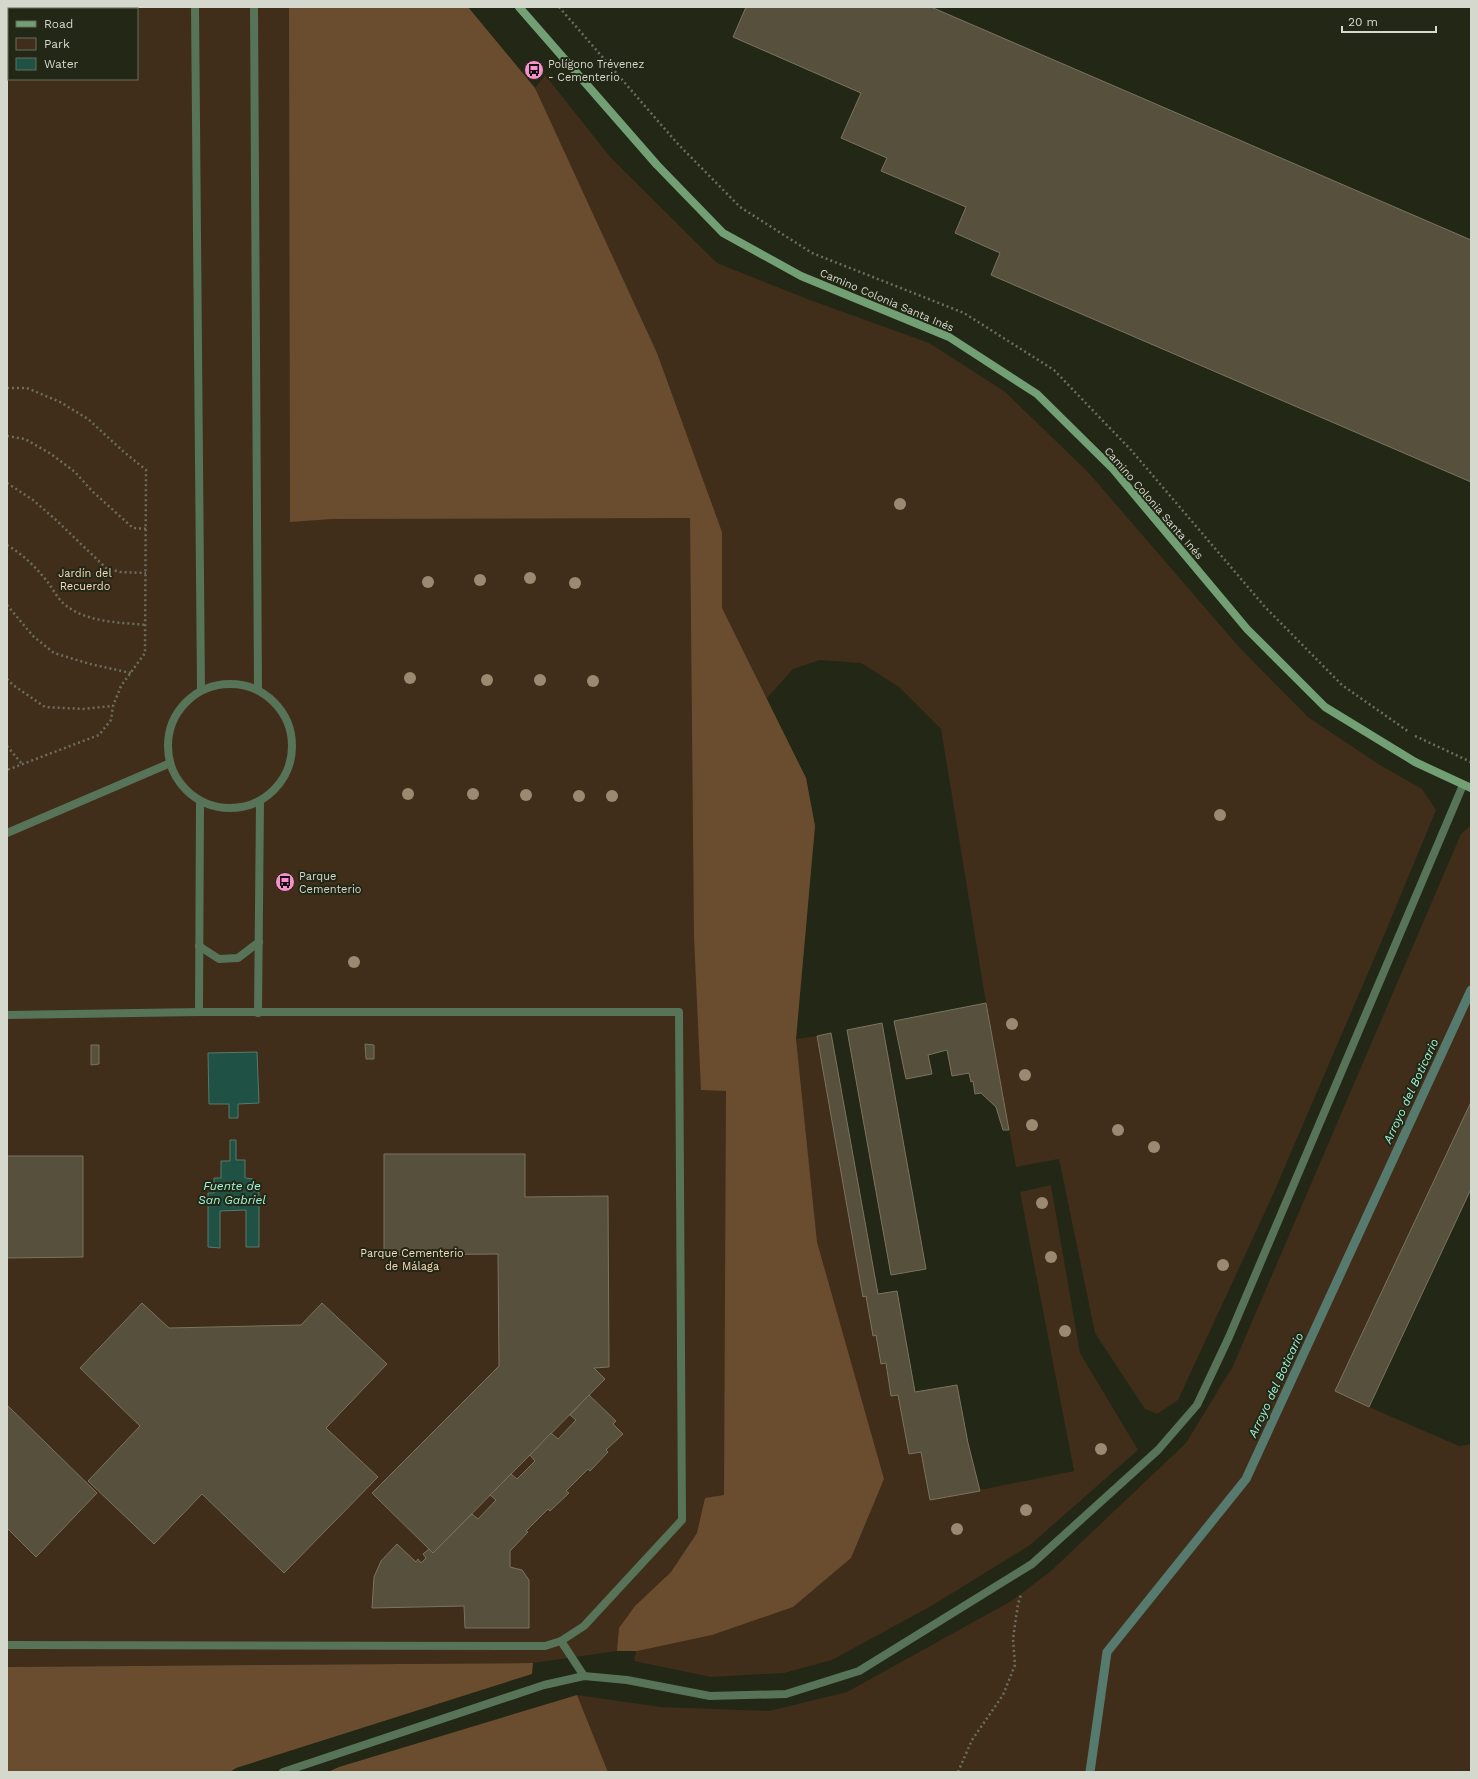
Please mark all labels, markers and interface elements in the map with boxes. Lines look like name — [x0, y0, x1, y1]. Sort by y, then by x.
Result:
legend — [8, 8, 138, 80]
scale bar — [1342, 8, 1436, 34]
text: 20 m — [1348, 15, 1378, 29]
text: Road — [44, 17, 73, 31]
text: Park — [44, 37, 70, 51]
text: Water — [44, 57, 79, 71]
place label: Polígono Trévenez - Cementerio — [548, 58, 644, 84]
bus stop icon: Polígono Trévenez - Cementerio — [523, 59, 545, 81]
street label: Camino Colonia Santa Inés — [818, 266, 956, 335]
street label: Camino Colonia Santa Inés — [1101, 445, 1206, 562]
park label: Jardín del Recuerdo — [58, 567, 112, 593]
place label: Parque Cementerio — [299, 870, 361, 896]
bus stop icon: Parque Cementerio — [274, 871, 296, 893]
water label: Arroyo del Boticario — [1380, 1036, 1441, 1146]
water label: Fuente de San Gabriel — [198, 1179, 266, 1207]
park label: Parque Cementerio de Málaga — [360, 1247, 464, 1273]
water label: Arroyo del Boticario — [1245, 1330, 1306, 1440]

